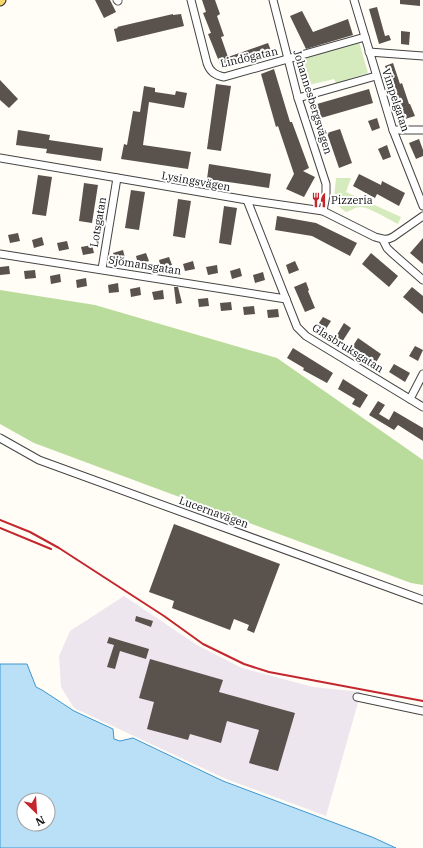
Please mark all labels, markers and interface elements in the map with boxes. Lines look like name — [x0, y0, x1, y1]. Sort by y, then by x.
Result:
street label: Lindögatan — [219, 44, 279, 70]
street label: Johannesbergsvägen — [290, 48, 336, 156]
street label: Vimpelgatan — [379, 67, 413, 133]
street label: Lysingsvägen — [160, 168, 232, 194]
restaurant icon: Pizzeria — [310, 191, 328, 209]
place label: Pizzeria — [331, 193, 373, 207]
street label: Lotsgatan — [87, 196, 109, 248]
street label: Sjömansgatan — [108, 252, 182, 278]
street label: Glasbruksgatan — [310, 320, 386, 376]
street label: Lucernavägen — [177, 493, 251, 531]
north arrow — [16, 792, 56, 832]
text: N — [33, 813, 47, 829]

